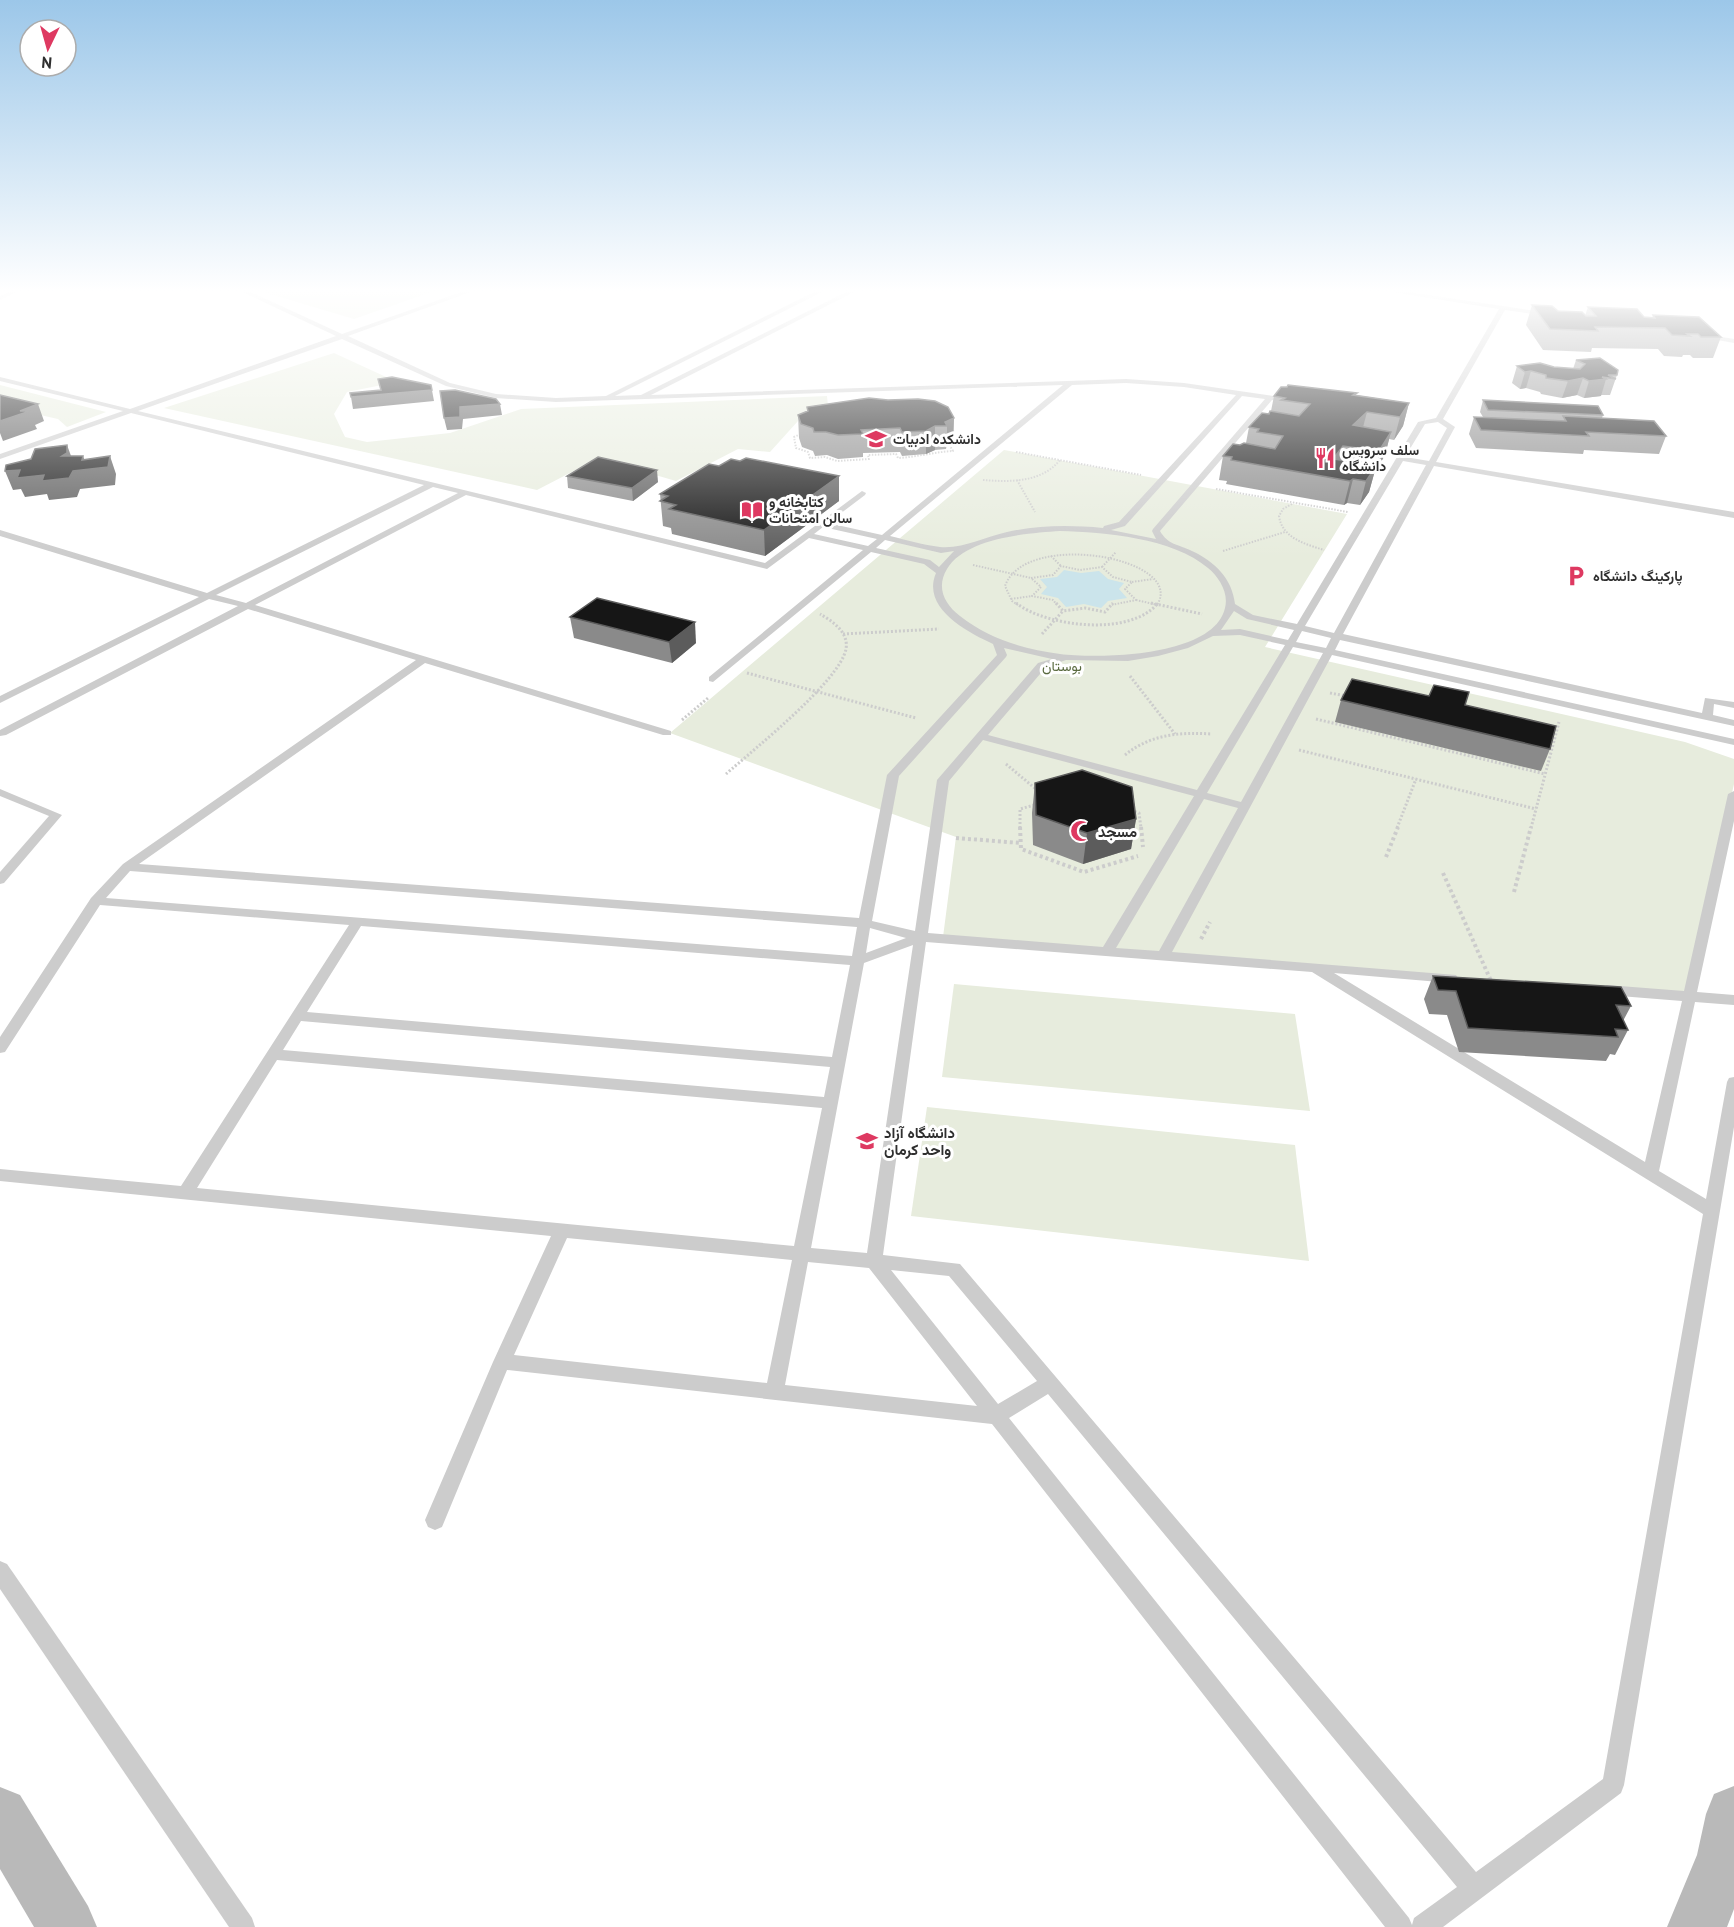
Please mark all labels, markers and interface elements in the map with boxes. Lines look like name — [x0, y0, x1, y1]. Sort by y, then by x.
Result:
north arrow — [18, 18, 78, 78]
text: N — [41, 53, 53, 73]
school or university icon: دانشکده ادبیات — [864, 427, 888, 451]
place label: دانشکده ادبیات — [893, 430, 981, 448]
place label: سلف سرویس دانشگاه — [1342, 441, 1419, 475]
restaurant icon: سلف سرویس دانشگاه — [1313, 446, 1337, 470]
place label: کتابخانه و سالن امتحانات — [769, 493, 852, 527]
library icon: کتابخانه و سالن امتحانات — [740, 498, 764, 522]
parking icon: پارکینگ دانشگاه — [1564, 564, 1588, 588]
place label: پارکینگ دانشگاه — [1593, 567, 1682, 586]
park label: بوستان — [1042, 657, 1082, 675]
mosque icon: مسجد — [1069, 819, 1093, 843]
place label: مسجد — [1098, 822, 1137, 841]
place label: دانشگاه آزاد واحد کرمان — [884, 1123, 955, 1159]
school or university icon: دانشگاه آزاد واحد کرمان — [855, 1129, 879, 1153]

